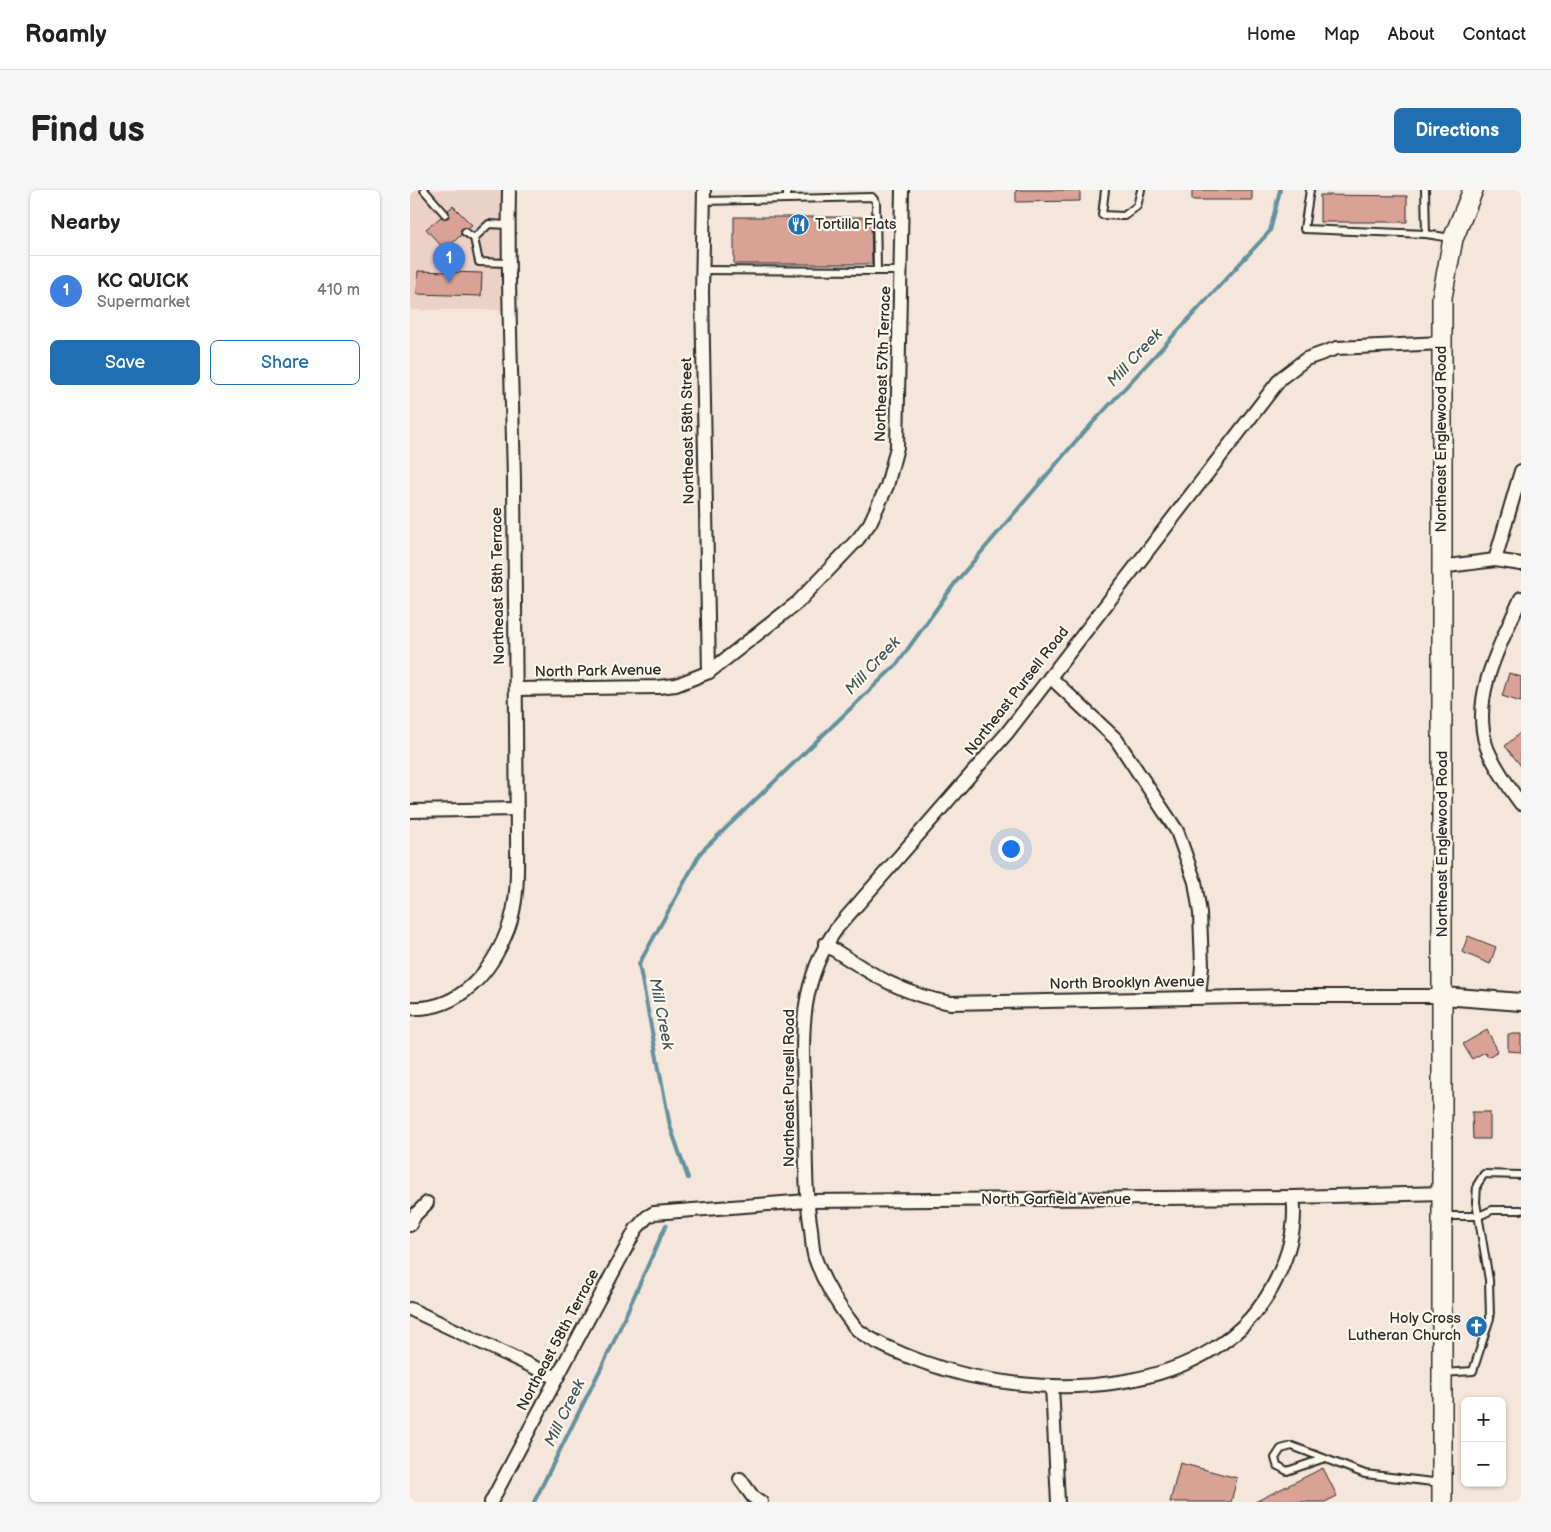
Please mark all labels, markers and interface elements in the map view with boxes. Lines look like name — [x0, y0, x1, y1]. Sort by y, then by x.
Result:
text: Roamly — [25, 20, 106, 49]
text: Home — [1247, 24, 1296, 45]
text: Map — [1324, 24, 1360, 45]
text: About — [1388, 24, 1435, 45]
text: Contact — [1463, 24, 1526, 45]
button: Directions — [1394, 108, 1521, 153]
text: Find us — [30, 109, 145, 152]
text: Nearby — [50, 210, 120, 235]
restaurant icon: Tortilla Flats — [787, 212, 811, 236]
place label: Tortilla Flats — [815, 215, 897, 234]
pin: 1 — [433, 242, 465, 283]
text: KC QUICK — [97, 270, 189, 293]
text: 1 — [63, 281, 69, 300]
text: 410 m — [317, 281, 360, 300]
street label: Northeast 57th Terrace — [871, 285, 895, 443]
text: Supermarket — [97, 293, 190, 312]
water label: Mill Creek — [1103, 324, 1167, 391]
button: Save — [50, 340, 200, 385]
button: Share — [210, 340, 360, 385]
street label: Northeast Englewood Road — [1432, 346, 1451, 532]
street label: Northeast 58th Street — [677, 357, 699, 505]
street label: Northeast 58th Terrace — [487, 507, 509, 665]
street label: Northeast Pursell Road — [961, 623, 1073, 759]
water label: Mill Creek — [841, 632, 905, 699]
street label: North Park Avenue — [534, 660, 662, 682]
street label: Northeast Englewood Road — [1433, 751, 1452, 937]
your location — [998, 836, 1024, 862]
street label: North Brooklyn Avenue — [1049, 972, 1205, 994]
water label: Mill Creek — [645, 977, 677, 1053]
street label: Northeast Pursell Road — [780, 1009, 799, 1167]
street label: North Garfield Avenue — [981, 1190, 1131, 1209]
street label: Northeast 58th Terrace — [513, 1266, 603, 1414]
place label: Holy Cross Lutheran Church — [1347, 1309, 1462, 1345]
church icon: Holy Cross Lutheran Church — [1465, 1315, 1489, 1339]
water label: Mill Creek — [541, 1375, 590, 1450]
map controls — [1461, 1397, 1506, 1487]
button: + — [1461, 1397, 1506, 1442]
button: − — [1461, 1442, 1506, 1487]

